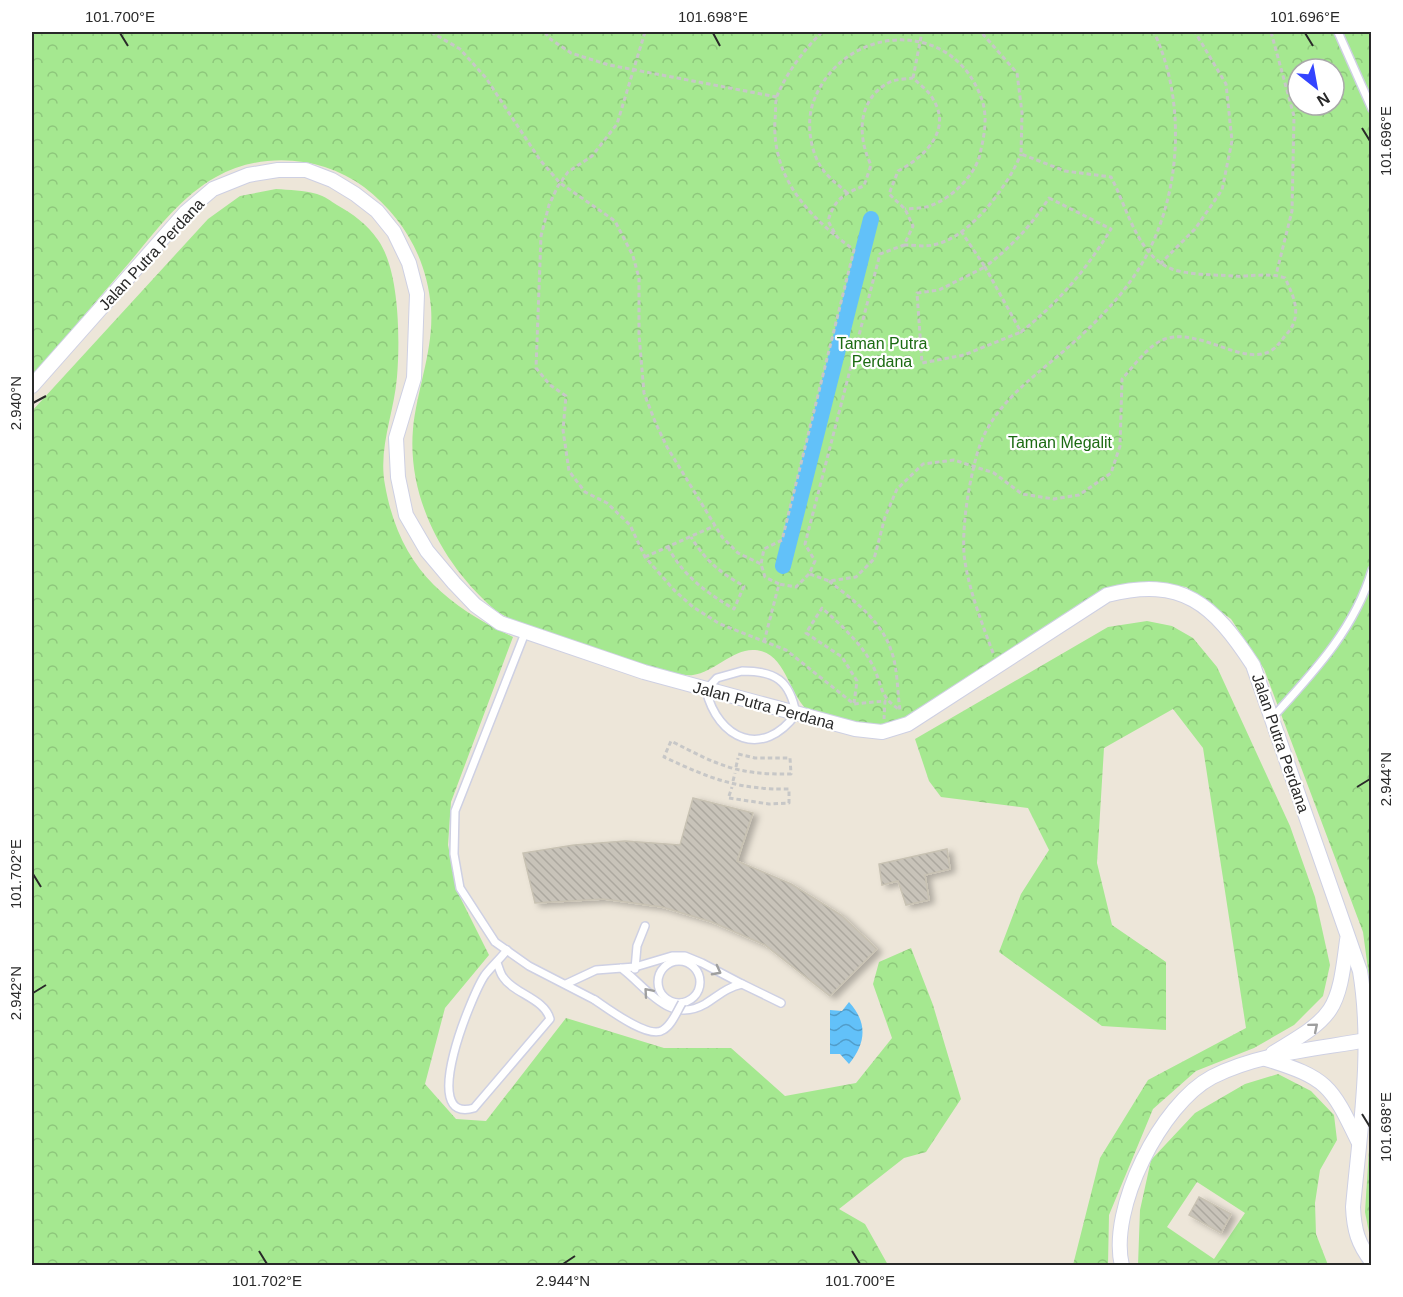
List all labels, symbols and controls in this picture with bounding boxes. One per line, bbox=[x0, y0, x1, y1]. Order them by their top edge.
text: 101.700°E bbox=[85, 8, 155, 25]
text: 101.698°E bbox=[678, 8, 748, 25]
text: 101.696°E bbox=[1270, 8, 1340, 25]
north arrow bbox=[1286, 57, 1346, 117]
text: N bbox=[1314, 89, 1333, 110]
text: 101.696°E bbox=[1377, 106, 1394, 176]
street label: Jalan Putra Perdana bbox=[95, 195, 207, 313]
park label: Taman Putra Perdana bbox=[837, 335, 927, 370]
text: 2.940°N bbox=[7, 376, 24, 430]
park label: Taman Megalit bbox=[1008, 434, 1113, 451]
street label: Jalan Putra Perdana bbox=[1249, 671, 1312, 815]
street label: Jalan Putra Perdana bbox=[691, 678, 837, 733]
text: 2.944°N bbox=[1377, 752, 1394, 806]
text: 101.702°E bbox=[7, 839, 24, 909]
one-way arrow bbox=[710, 964, 721, 975]
text: 2.942°N bbox=[7, 966, 24, 1020]
one-way arrow bbox=[644, 989, 655, 999]
one-way arrow bbox=[1307, 1023, 1318, 1034]
text: 101.698°E bbox=[1377, 1092, 1394, 1162]
text: 101.702°E bbox=[232, 1272, 302, 1289]
text: 2.944°N bbox=[536, 1272, 590, 1289]
text: 101.700°E bbox=[825, 1272, 895, 1289]

